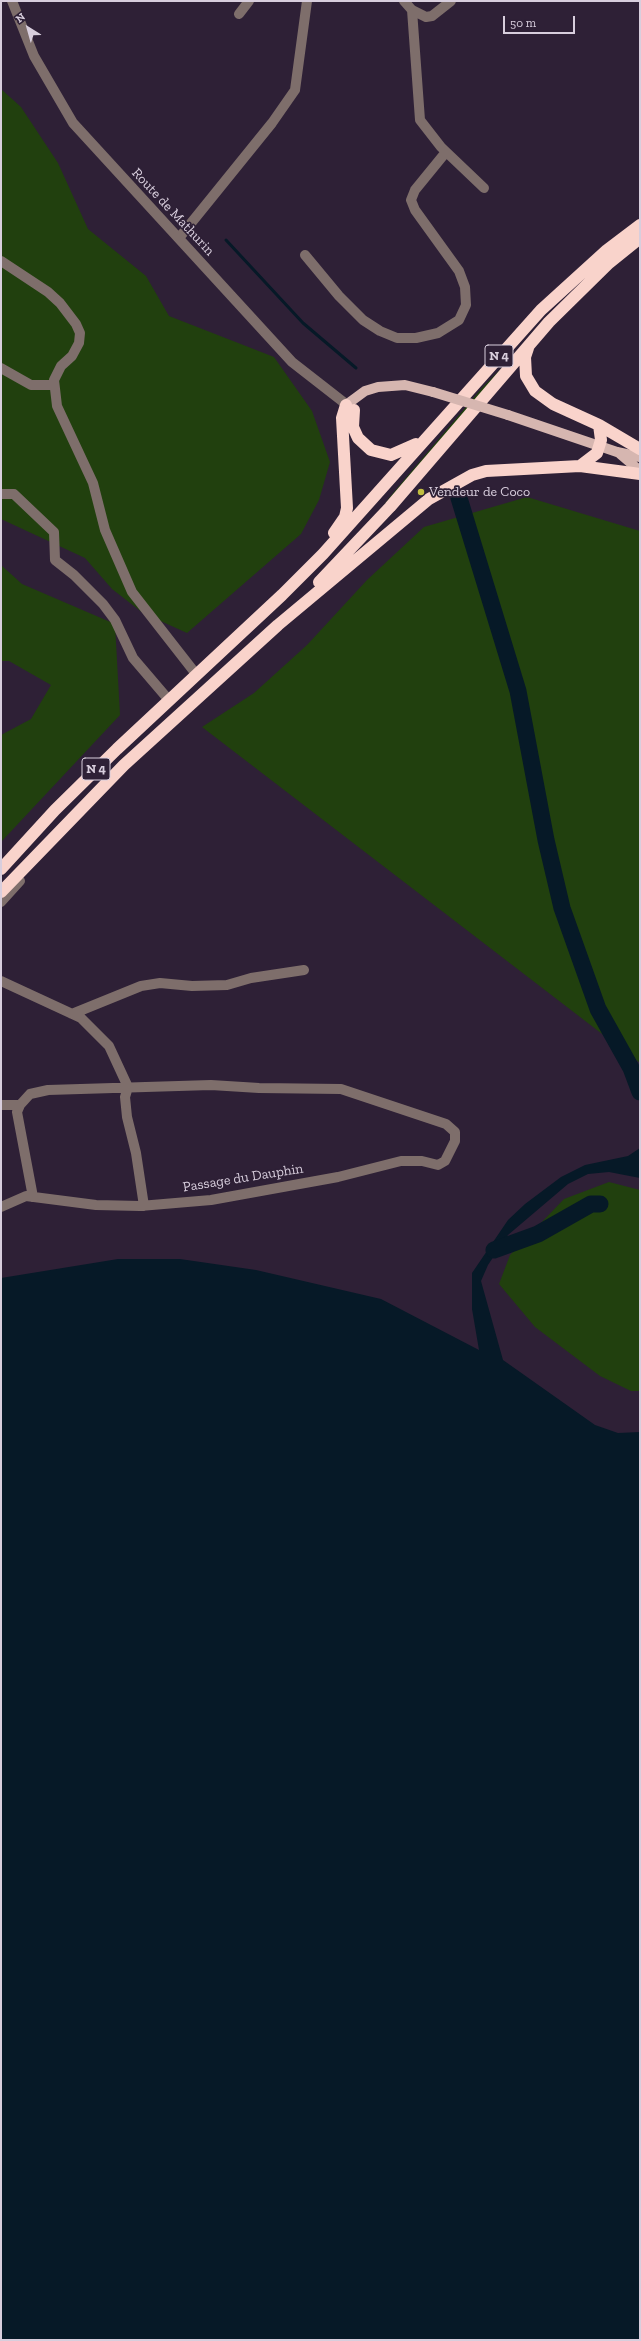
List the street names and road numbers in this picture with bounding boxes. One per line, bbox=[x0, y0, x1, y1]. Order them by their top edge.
street label: Route de Mathurin bbox=[128, 165, 218, 259]
road number: N 4 bbox=[485, 345, 513, 367]
road number: N 4 bbox=[82, 758, 110, 780]
street label: Passage du Dauphin bbox=[182, 1160, 304, 1196]

